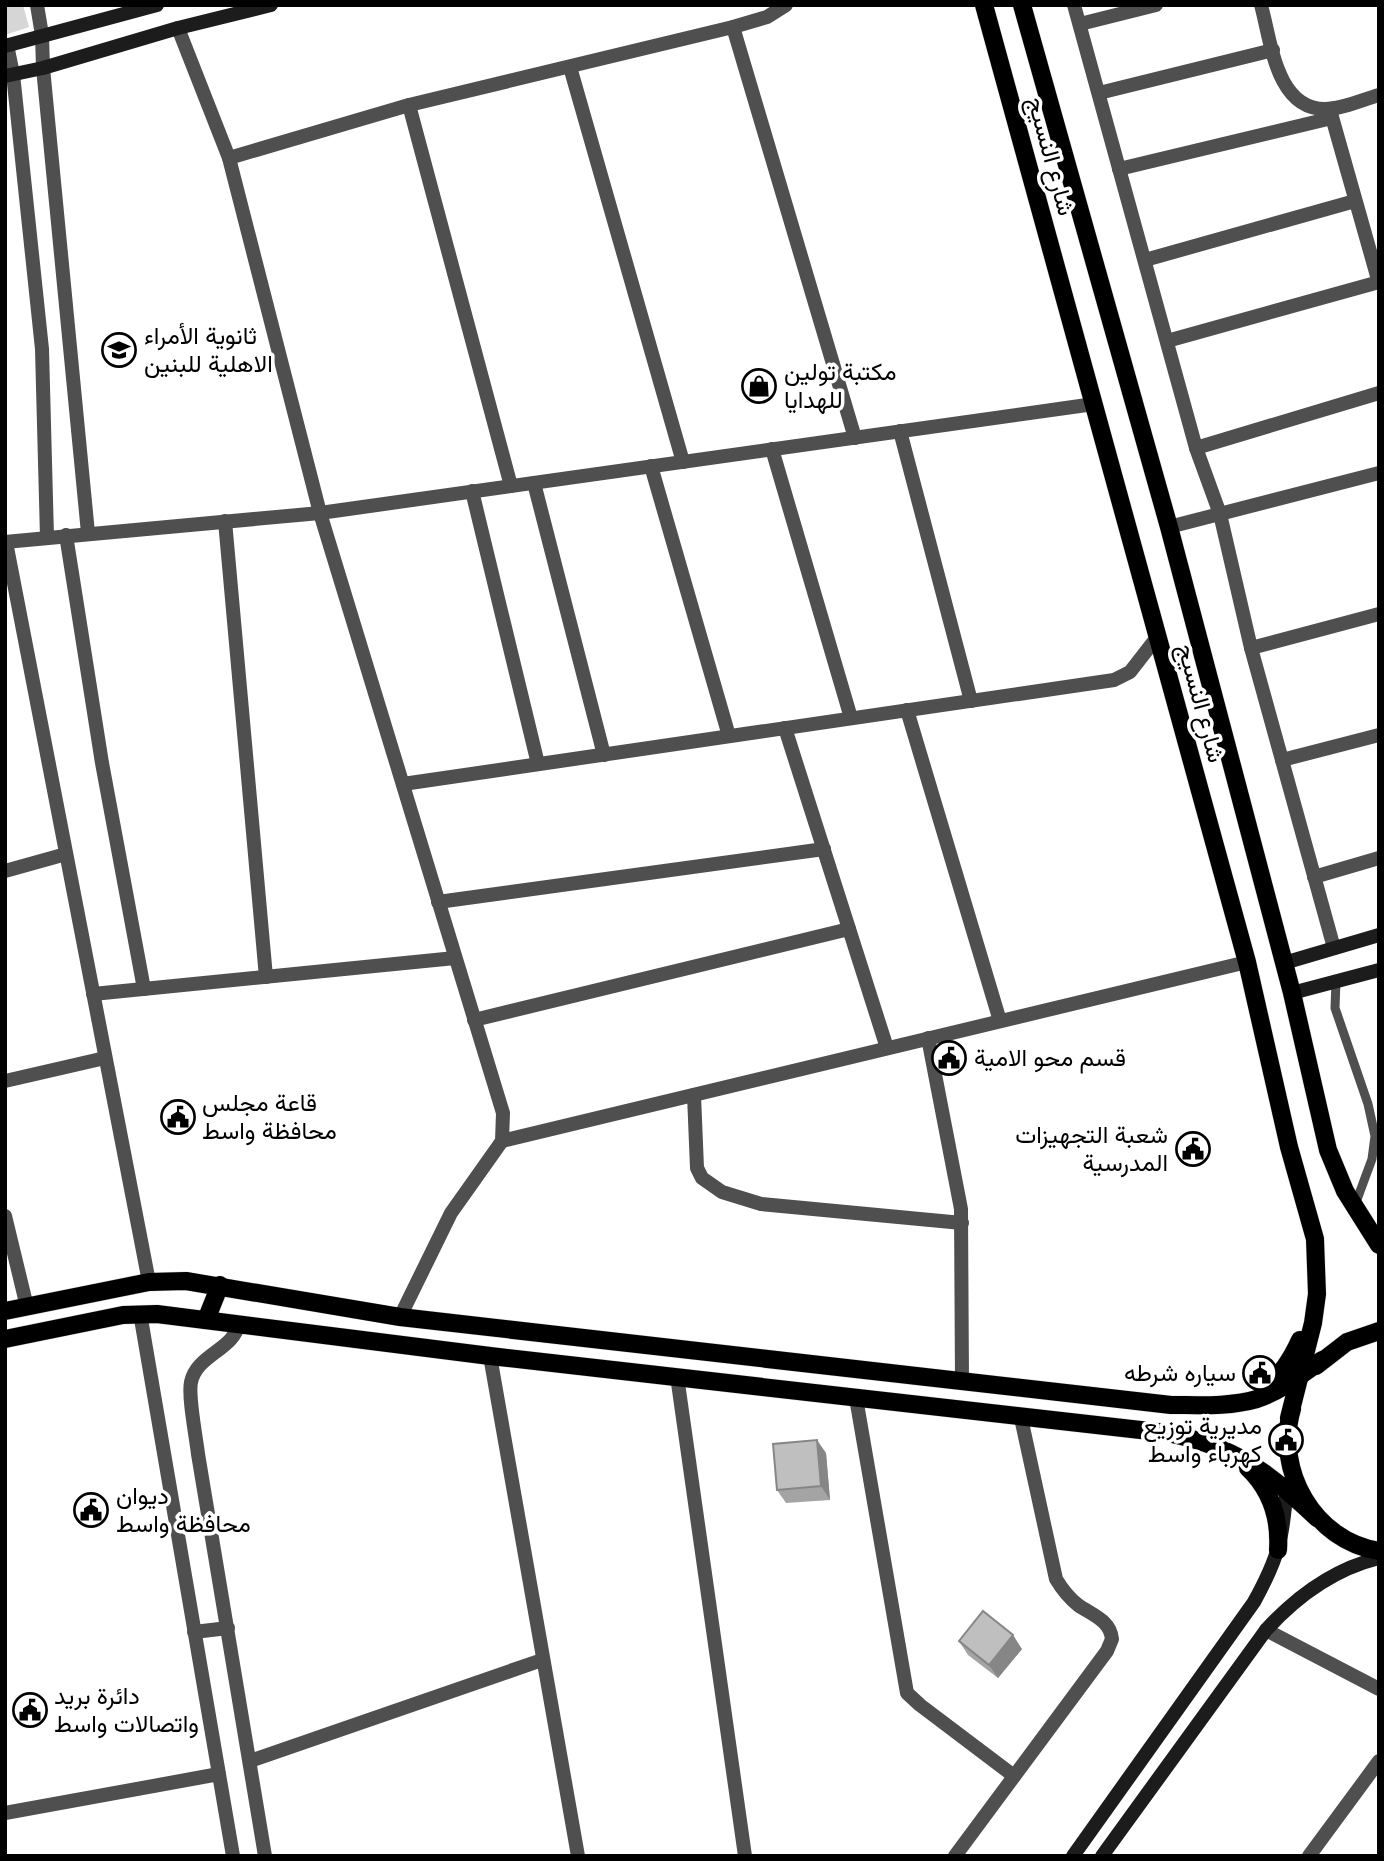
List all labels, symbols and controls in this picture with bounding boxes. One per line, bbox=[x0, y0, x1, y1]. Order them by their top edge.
street label: شارع النسيج bbox=[1019, 93, 1081, 219]
place label: ثانوية الأمراء الاهلية للبنين bbox=[144, 321, 273, 378]
school or university icon: ثانوية الأمراء الاهلية للبنين bbox=[100, 331, 138, 369]
place label: مكتبة تولين للهدايا bbox=[784, 357, 897, 415]
shop icon: مكتبة تولين للهدايا bbox=[740, 367, 778, 405]
street label: شارع النسيج bbox=[1169, 640, 1231, 766]
public building icon: قسم محو الامية bbox=[930, 1039, 968, 1077]
place label: قسم محو الامية bbox=[974, 1043, 1126, 1074]
place label: قاعة مجلس محافظة واسط bbox=[202, 1088, 337, 1146]
public building icon: قاعة مجلس محافظة واسط bbox=[159, 1098, 197, 1136]
place label: شعبة التجهيزات المدرسية bbox=[1015, 1120, 1168, 1178]
public building icon: شعبة التجهيزات المدرسية bbox=[1174, 1130, 1212, 1168]
public building icon: سياره شرطه bbox=[1241, 1354, 1279, 1392]
place label: سياره شرطه bbox=[1124, 1358, 1236, 1388]
place label: مديرية توزيع كهرباء واسط bbox=[1143, 1411, 1262, 1469]
public building icon: مديرية توزيع كهرباء واسط bbox=[1267, 1421, 1305, 1459]
place label: ديوان محافظة واسط bbox=[116, 1481, 251, 1539]
public building icon: ديوان محافظة واسط bbox=[72, 1491, 110, 1529]
place label: دائرة بريد واتصالات واسط bbox=[54, 1681, 199, 1739]
public building icon: دائرة بريد واتصالات واسط bbox=[11, 1691, 49, 1729]

